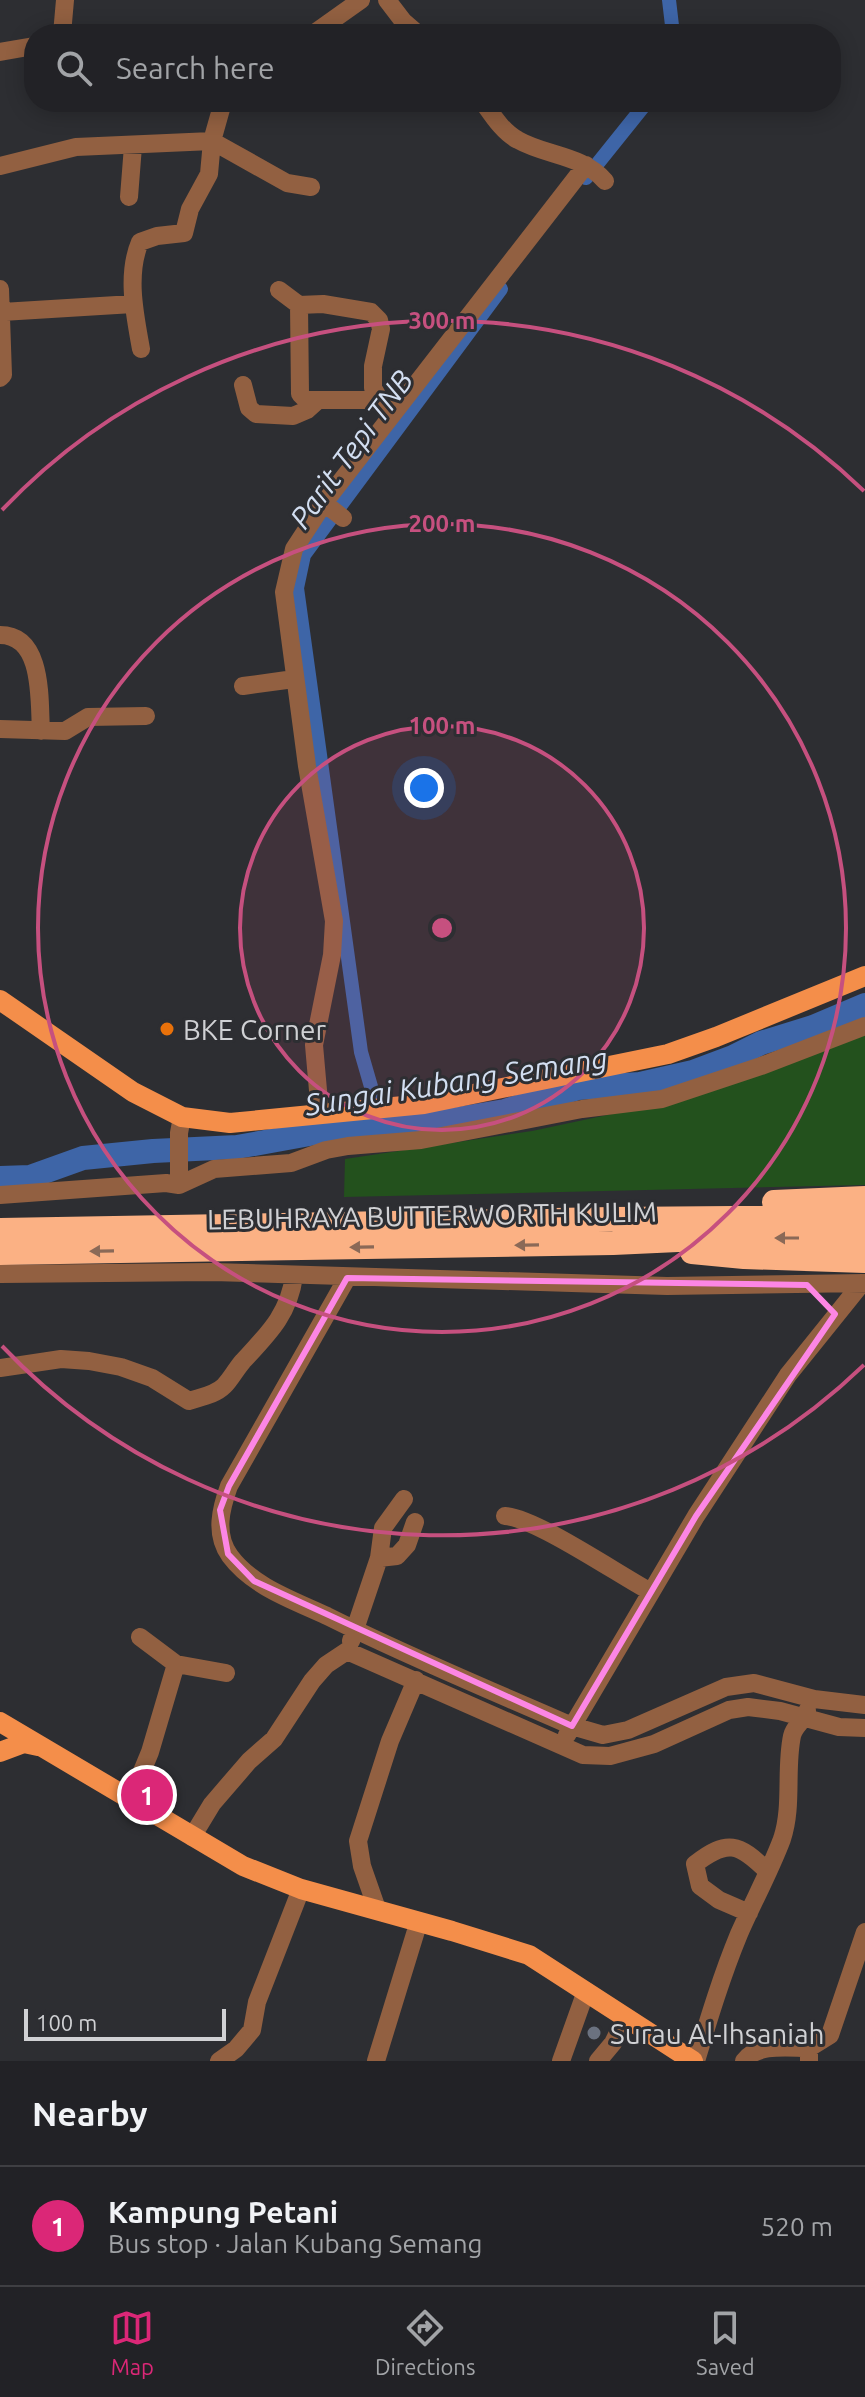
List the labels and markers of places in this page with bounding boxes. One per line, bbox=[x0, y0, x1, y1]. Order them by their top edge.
centre of rings bbox=[428, 914, 456, 942]
place label: BKE Corner bbox=[183, 1014, 327, 1045]
marker: BKE Corner bbox=[158, 1020, 176, 1038]
pin: 1 bbox=[121, 1765, 173, 1825]
place label: Surau Al-Ihsaniah bbox=[610, 2018, 825, 2049]
marker: Surau Al-Ihsaniah bbox=[585, 2024, 603, 2042]

